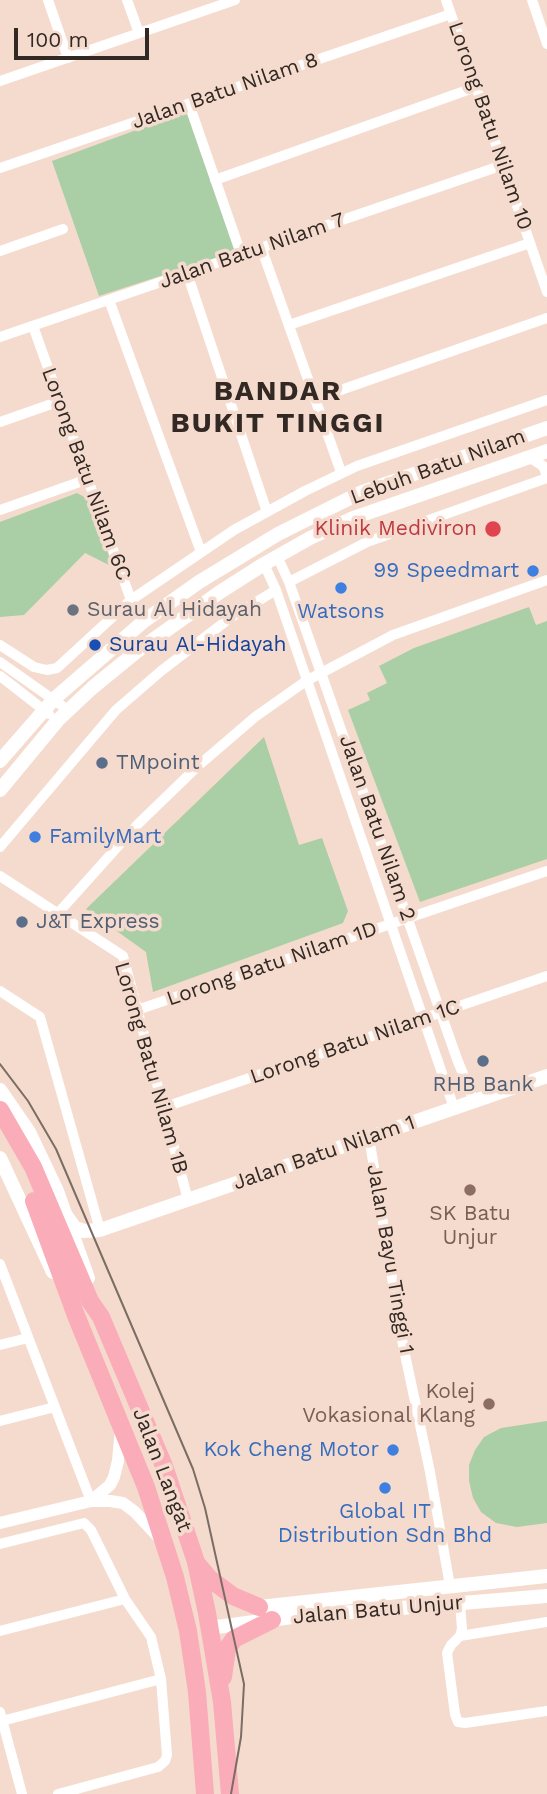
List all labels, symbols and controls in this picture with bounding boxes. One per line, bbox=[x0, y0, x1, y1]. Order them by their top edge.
scale bar bbox=[18, 14, 152, 58]
street label: Lorong Batu Nilam 10 bbox=[442, 18, 538, 234]
text: 100 m bbox=[27, 27, 89, 52]
street label: Jalan Batu Nilam 8 bbox=[129, 47, 321, 135]
street label: Jalan Batu Nilam 7 bbox=[156, 207, 348, 295]
street label: Lorong Batu Nilam 6C bbox=[36, 364, 136, 584]
district label: BANDAR BUKIT TINGGI bbox=[172, 375, 384, 441]
street label: Lebuh Batu Nilam bbox=[347, 424, 529, 510]
place label: Klinik Mediviron bbox=[315, 516, 477, 542]
marker: Klinik Mediviron bbox=[483, 519, 503, 539]
place label: 99 Speedmart bbox=[373, 558, 519, 584]
marker: 99 Speedmart bbox=[525, 563, 541, 579]
marker: Watsons bbox=[333, 580, 349, 596]
place label: Surau Al Hidayah bbox=[87, 597, 262, 623]
place label: Watsons bbox=[297, 599, 385, 625]
marker: Surau Al Hidayah bbox=[65, 602, 81, 618]
place label: Surau Al-Hidayah bbox=[109, 632, 287, 658]
marker: Surau Al-Hidayah bbox=[87, 637, 103, 653]
street label: Jalan Batu Nilam 2 bbox=[333, 732, 421, 924]
place label: TMpoint bbox=[116, 750, 200, 776]
marker: TMpoint bbox=[94, 755, 110, 771]
place label: FamilyMart bbox=[49, 824, 161, 850]
marker: FamilyMart bbox=[27, 829, 43, 845]
place label: J&T Express bbox=[36, 909, 160, 935]
marker: J&T Express bbox=[14, 914, 30, 930]
street label: Lorong Batu Nilam 1D bbox=[163, 916, 381, 1012]
street label: Lorong Batu Nilam 1B bbox=[109, 959, 193, 1177]
street label: Lorong Batu Nilam 1C bbox=[247, 994, 463, 1090]
marker: RHB Bank bbox=[475, 1053, 491, 1069]
place label: RHB Bank bbox=[433, 1072, 533, 1098]
street label: Jalan Batu Nilam 1 bbox=[230, 1110, 418, 1196]
street label: Jalan Bayu Tinggi 1 bbox=[361, 1162, 419, 1356]
marker: SK Batu Unjur bbox=[462, 1182, 478, 1198]
place label: SK Batu Unjur bbox=[429, 1201, 511, 1251]
place label: Kolej Vokasional Klang bbox=[302, 1379, 475, 1429]
marker: Kolej Vokasional Klang bbox=[481, 1396, 497, 1412]
street label: Jalan Langat bbox=[127, 1404, 197, 1536]
place label: Kok Cheng Motor bbox=[203, 1437, 379, 1463]
marker: Kok Cheng Motor bbox=[385, 1442, 401, 1458]
marker: Global IT Distribution Sdn Bhd bbox=[377, 1480, 393, 1496]
place label: Global IT Distribution Sdn Bhd bbox=[278, 1499, 492, 1549]
street label: Jalan Batu Unjur bbox=[292, 1590, 464, 1630]

